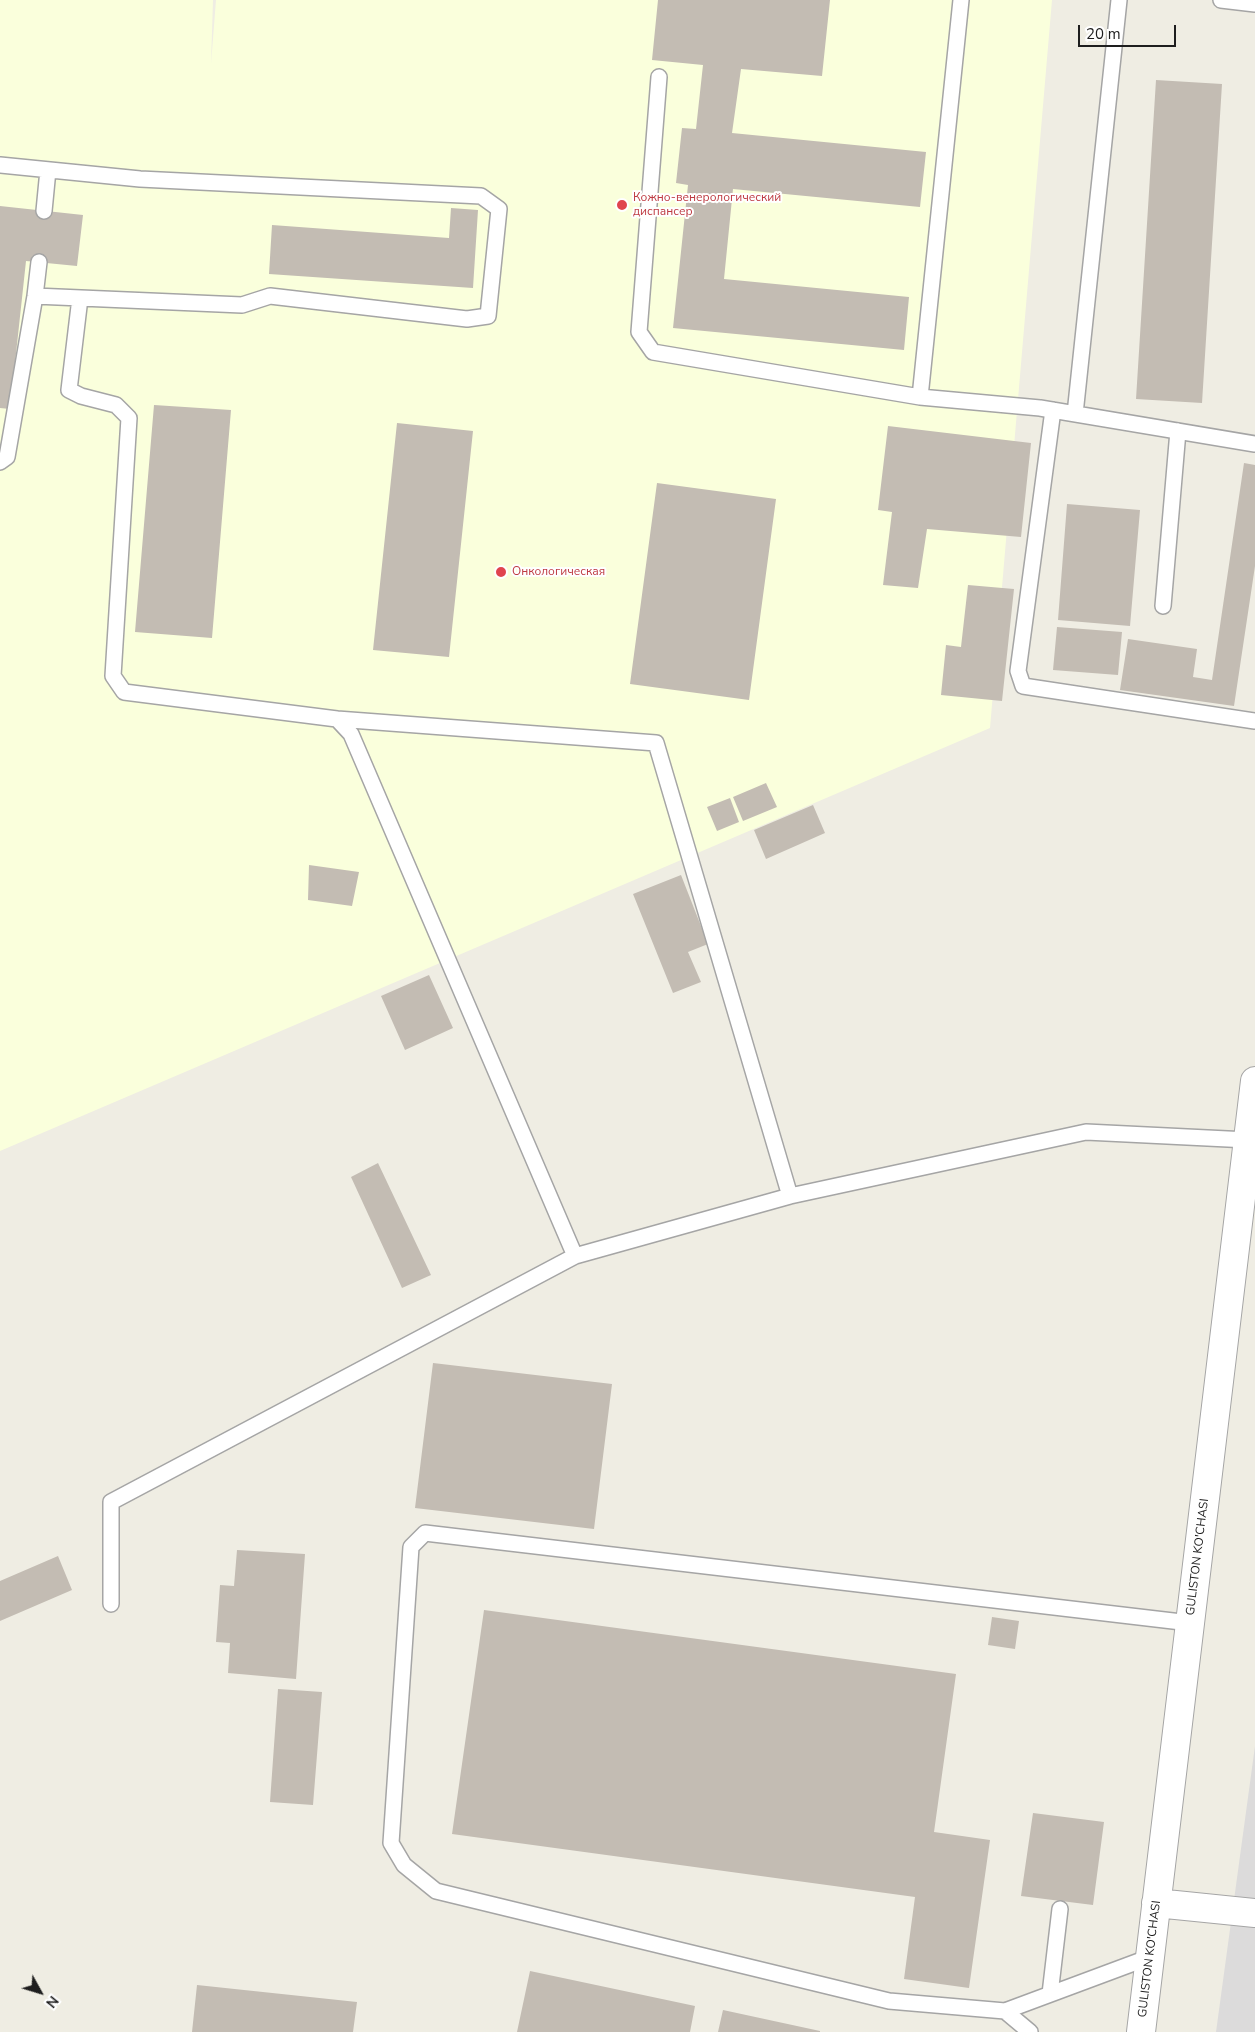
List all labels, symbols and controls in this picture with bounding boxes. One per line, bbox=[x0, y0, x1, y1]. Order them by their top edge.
scale bar bbox=[1080, 15, 1178, 47]
text: 20 m bbox=[1086, 24, 1121, 44]
place label: Кожно-венерологический диспансер bbox=[633, 191, 781, 219]
marker: Кожно-венерологический диспансер bbox=[615, 198, 629, 212]
marker: Онкологическая bbox=[494, 565, 508, 579]
place label: Онкологическая bbox=[512, 565, 605, 579]
street label: GULISTON KO'CHASI bbox=[1184, 1498, 1212, 1616]
street label: GULISTON KO'CHASI bbox=[1136, 1900, 1164, 2018]
north arrow bbox=[15, 1967, 65, 2017]
text: N bbox=[41, 1992, 63, 2012]

